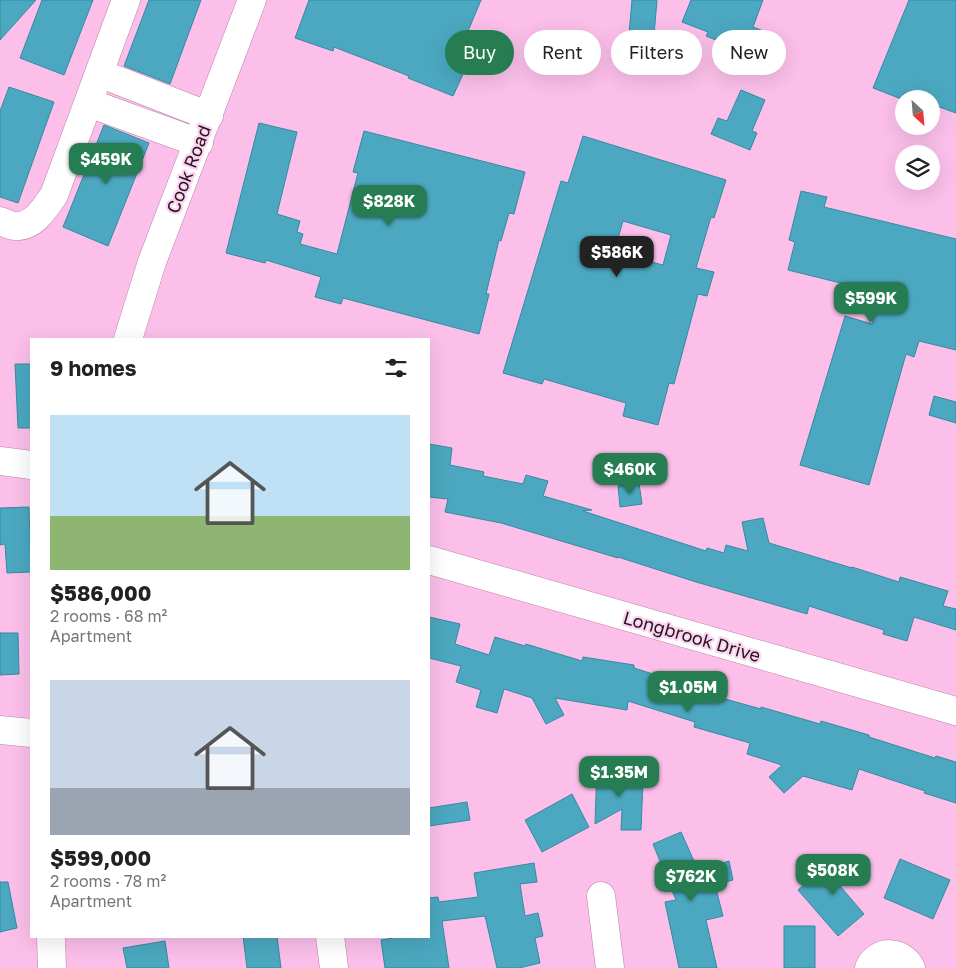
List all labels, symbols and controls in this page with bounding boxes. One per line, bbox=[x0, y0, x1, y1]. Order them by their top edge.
chip: Buy bbox=[445, 30, 514, 75]
chip: Rent bbox=[524, 30, 601, 75]
chip: Filters bbox=[611, 30, 702, 75]
chip: New bbox=[712, 30, 786, 75]
north arrow bbox=[895, 90, 940, 135]
map controls bbox=[895, 90, 940, 190]
street label: Cook Road bbox=[161, 122, 215, 216]
pin: $459K bbox=[71, 142, 141, 185]
button: layers bbox=[895, 145, 940, 190]
text: $459K bbox=[80, 149, 132, 169]
pin: $828K bbox=[354, 184, 424, 227]
text: $828K bbox=[363, 191, 415, 211]
pin: $586K bbox=[582, 236, 652, 278]
text: $586K bbox=[591, 242, 643, 262]
pin: $599K bbox=[836, 282, 906, 324]
text: $599K bbox=[845, 288, 897, 308]
icon: filters bbox=[382, 354, 410, 382]
text: 9 homes bbox=[50, 355, 136, 381]
icon: home bbox=[185, 448, 275, 538]
pin: $460K bbox=[595, 452, 665, 495]
text: $460K bbox=[604, 459, 656, 479]
text: $586,000 bbox=[50, 580, 151, 606]
text: 2 rooms · 68 m² bbox=[50, 606, 167, 626]
street label: Longbrook Drive bbox=[621, 606, 763, 666]
text: Apartment bbox=[50, 626, 132, 646]
pin: $1.05M bbox=[647, 670, 729, 713]
text: $1.05M bbox=[659, 677, 717, 697]
icon: home bbox=[185, 713, 275, 803]
pin: $1.35M bbox=[578, 756, 660, 798]
text: $1.35M bbox=[590, 762, 648, 782]
text: $599,000 bbox=[50, 845, 151, 871]
pin: $508K bbox=[798, 854, 868, 896]
pin: $762K bbox=[656, 860, 726, 902]
text: $508K bbox=[807, 860, 859, 880]
text: $762K bbox=[666, 866, 716, 886]
text: 2 rooms · 78 m² bbox=[50, 871, 166, 891]
text: Apartment bbox=[50, 891, 132, 911]

